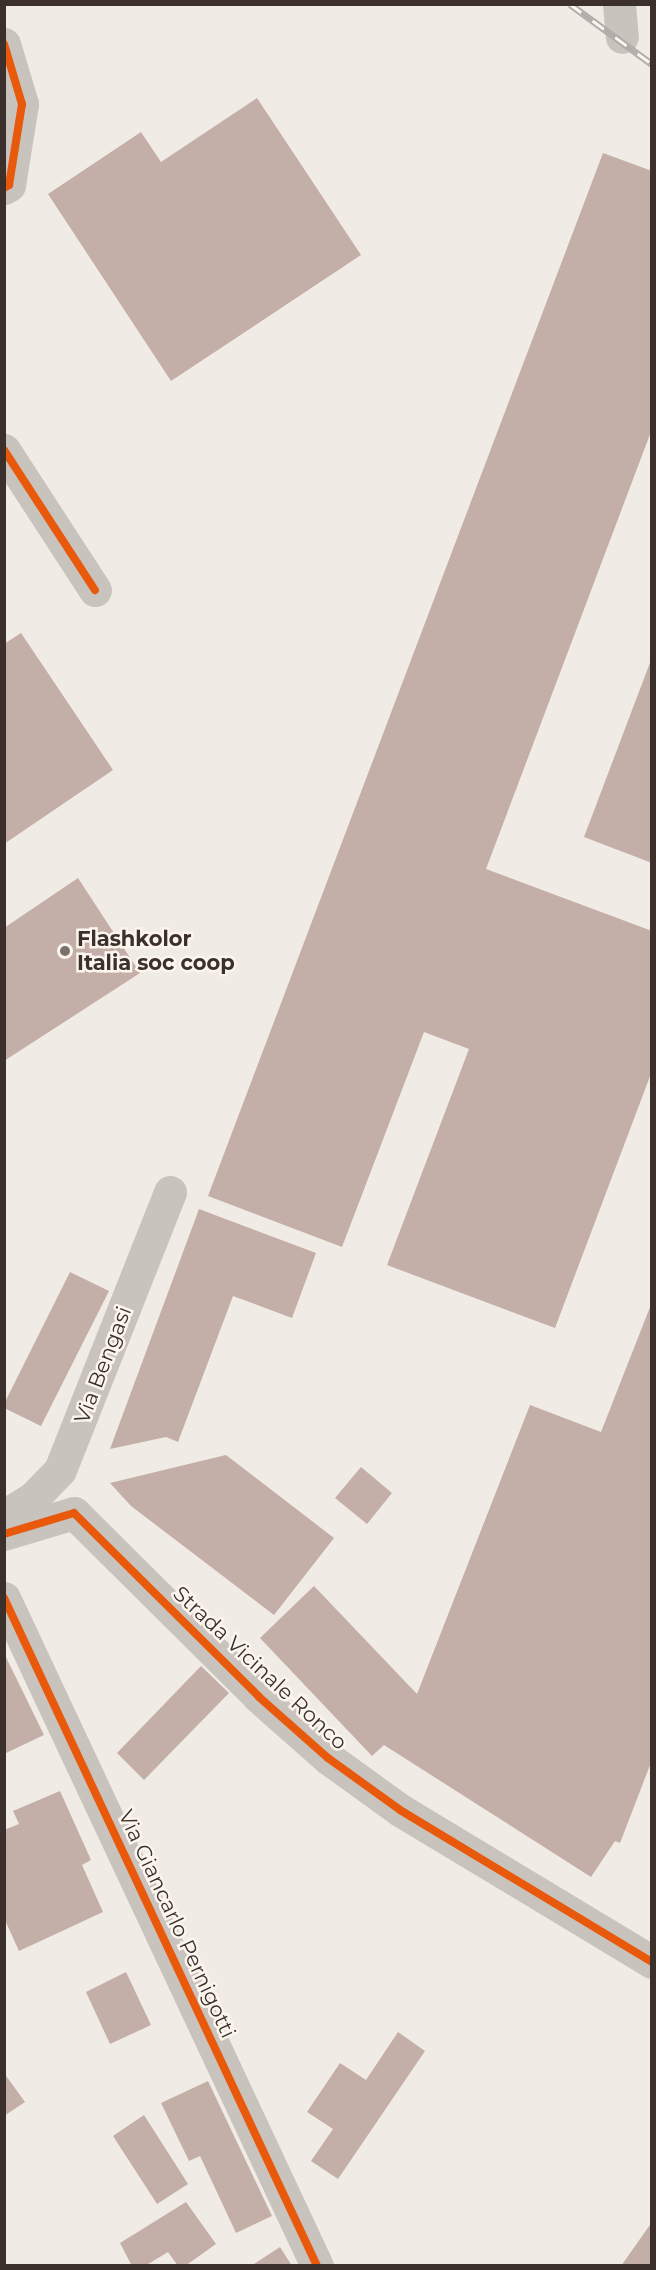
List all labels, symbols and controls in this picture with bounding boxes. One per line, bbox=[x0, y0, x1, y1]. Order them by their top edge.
place label: Flashkolor Italia soc coop bbox=[77, 926, 235, 976]
marker: Flashkolor Italia soc coop bbox=[58, 944, 72, 958]
street label: Via Bengasi bbox=[69, 1303, 137, 1427]
street label: Strada Vicinale Ronco bbox=[168, 1581, 352, 1755]
street label: Via Giancarlo Pernigotti bbox=[113, 1806, 241, 2042]

